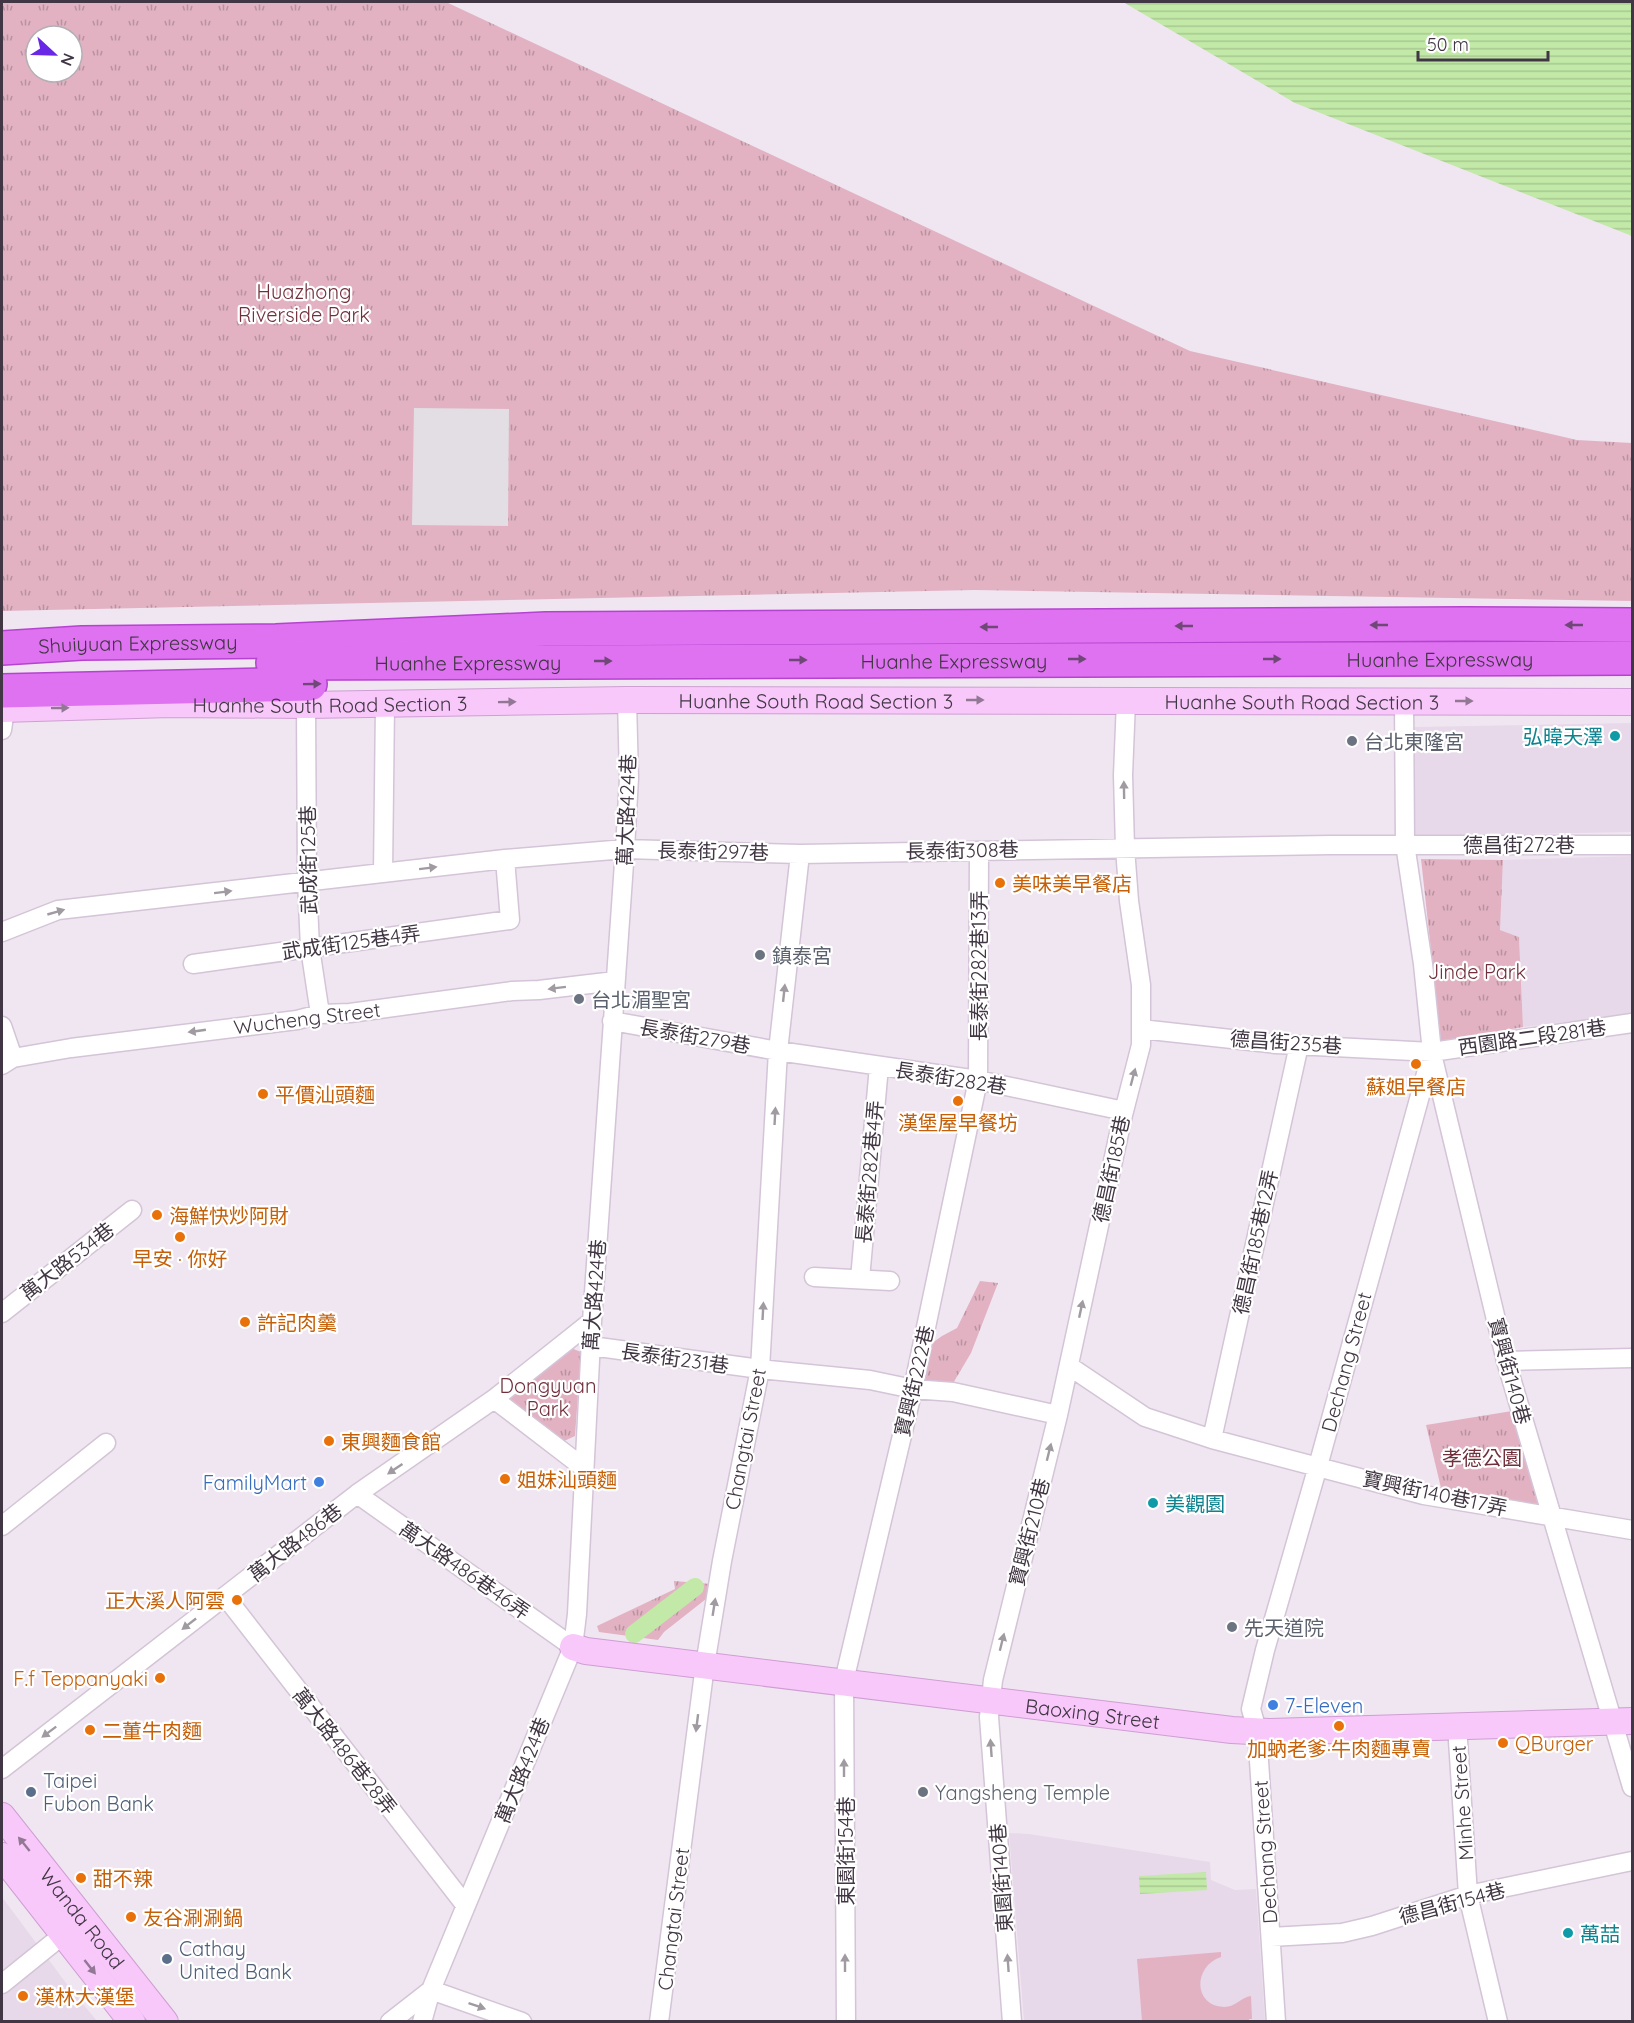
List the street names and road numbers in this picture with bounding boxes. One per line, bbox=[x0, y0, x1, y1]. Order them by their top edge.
street label: Shuiyuan Expressway bbox=[37, 629, 238, 658]
street label: Huanhe Expressway bbox=[1347, 646, 1533, 672]
street label: Huanhe Expressway bbox=[861, 648, 1047, 673]
street label: Huanhe Expressway bbox=[375, 649, 561, 675]
street label: Huanhe South Road Section 3 bbox=[678, 688, 953, 713]
street label: Huanhe South Road Section 3 bbox=[1164, 689, 1439, 714]
street label: Huanhe South Road Section 3 bbox=[192, 690, 467, 718]
street label: 萬大路424巷 bbox=[612, 754, 640, 866]
street label: 武成街125巷 bbox=[295, 805, 321, 915]
street label: 德昌街272巷 bbox=[1463, 832, 1575, 857]
street label: 長泰街308巷 bbox=[905, 837, 1019, 863]
street label: 長泰街297巷 bbox=[657, 838, 769, 864]
street label: 長泰街282巷13弄 bbox=[966, 891, 991, 1041]
street label: 武成街125巷4弄 bbox=[280, 920, 422, 964]
street label: Wucheng Street bbox=[232, 997, 382, 1039]
street label: 長泰街279巷 bbox=[638, 1014, 752, 1058]
street label: 西園路二段281巷 bbox=[1456, 1014, 1608, 1060]
street label: 德昌街235巷 bbox=[1229, 1026, 1343, 1058]
street label: 長泰街282巷 bbox=[893, 1057, 1009, 1099]
street label: 長泰街282巷4弄 bbox=[850, 1099, 888, 1245]
street label: 德昌街185巷 bbox=[1087, 1113, 1135, 1225]
street label: 德昌街185巷12弄 bbox=[1227, 1167, 1283, 1317]
street label: 萬大路534巷 bbox=[15, 1217, 119, 1305]
street label: 萬大路424巷 bbox=[578, 1238, 610, 1352]
street label: Dechang Street bbox=[1315, 1289, 1377, 1435]
street label: 寶興街140巷 bbox=[1484, 1315, 1536, 1427]
street label: 寶興街222巷 bbox=[889, 1323, 939, 1439]
street label: 長泰街231巷 bbox=[619, 1338, 731, 1378]
street label: Changtai Street bbox=[719, 1366, 771, 1512]
street label: 寶興街140巷17弄 bbox=[1360, 1465, 1510, 1521]
street label: 寶興街210巷 bbox=[1004, 1475, 1054, 1589]
street label: 萬大路486巷 bbox=[243, 1498, 347, 1586]
street label: 萬大路486巷46弄 bbox=[395, 1516, 535, 1624]
street label: 萬大路486巷28弄 bbox=[288, 1683, 402, 1819]
street label: Baoxing Street bbox=[1024, 1692, 1161, 1734]
street label: 萬大路424巷 bbox=[489, 1713, 555, 1827]
street label: Minhe Street bbox=[1445, 1744, 1478, 1861]
street label: Dechang Street bbox=[1247, 1779, 1282, 1925]
street label: 東園街154巷 bbox=[833, 1797, 858, 1905]
street label: 東園街140巷 bbox=[985, 1822, 1017, 1934]
street label: Changtai Street bbox=[652, 1846, 694, 1992]
street label: Wanda Road bbox=[35, 1862, 130, 1974]
street label: 德昌街154巷 bbox=[1396, 1877, 1508, 1929]

